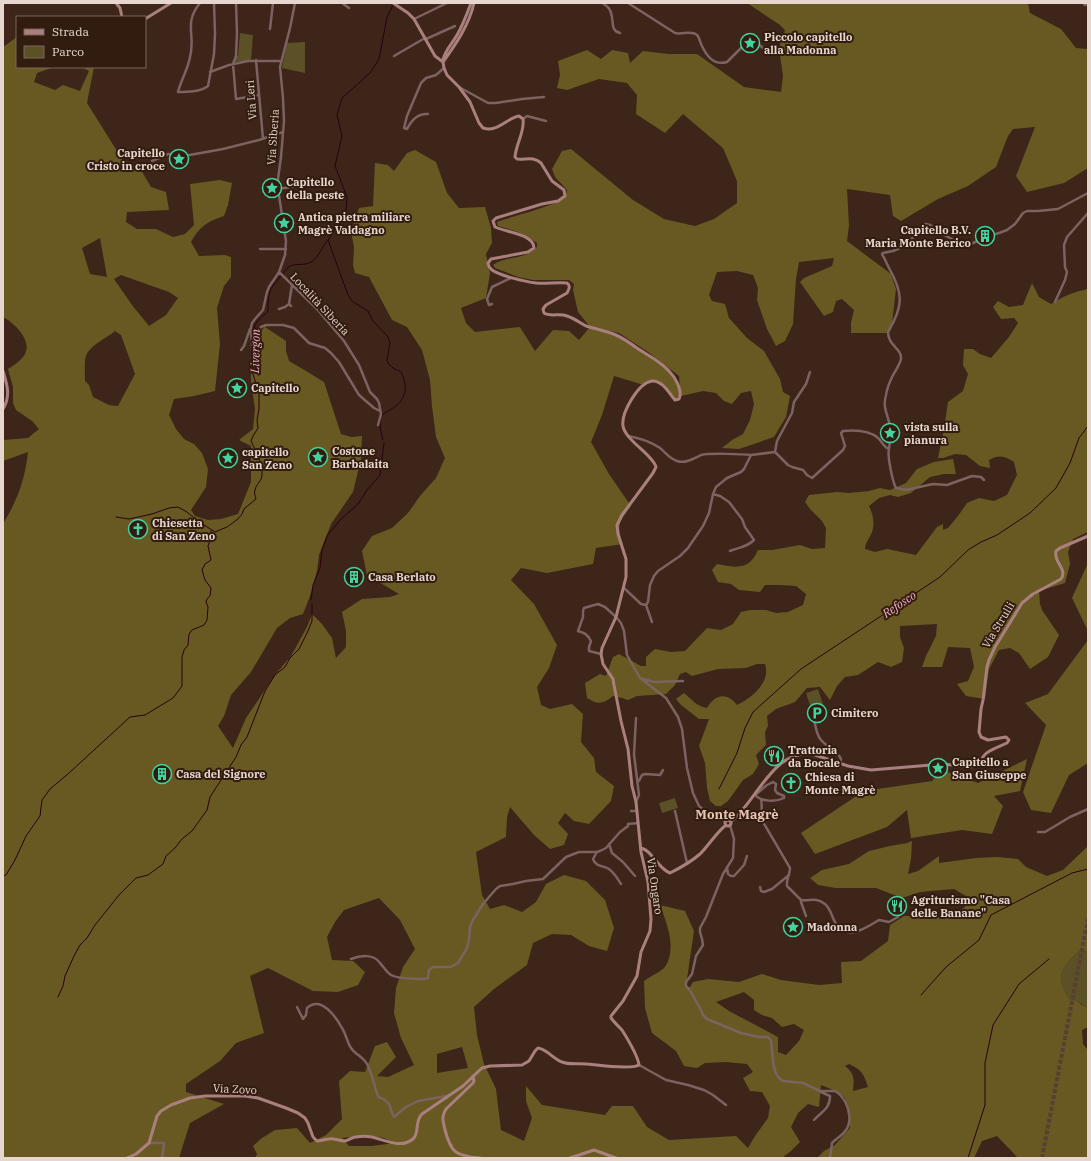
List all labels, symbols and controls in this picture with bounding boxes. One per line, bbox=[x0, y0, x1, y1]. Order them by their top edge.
legend bbox=[16, 16, 146, 68]
text: Strada bbox=[52, 24, 89, 39]
place label: Piccolo capitello alla Madonna bbox=[764, 30, 852, 57]
place icon: Piccolo capitello alla Madonna bbox=[739, 32, 761, 54]
text: Parco bbox=[52, 44, 84, 59]
street label: Via Leri bbox=[243, 79, 259, 120]
street label: Via Siberia bbox=[264, 109, 282, 165]
place label: Capitello Cristo in croce bbox=[87, 146, 165, 173]
place icon: Capitello Cristo in croce bbox=[168, 148, 190, 170]
place label: Capitello della peste bbox=[286, 175, 344, 202]
place icon: Capitello della peste bbox=[261, 177, 283, 199]
place label: Antica pietra miliare Magrè Valdagno bbox=[298, 210, 410, 237]
place icon: Antica pietra miliare Magrè Valdagno bbox=[273, 212, 295, 234]
place label: Capitello B.V. Maria Monte Berico bbox=[865, 223, 971, 250]
building icon: Capitello B.V. Maria Monte Berico bbox=[974, 225, 996, 247]
street label: Località Siberia bbox=[287, 270, 353, 338]
water label: Livergon bbox=[247, 329, 263, 374]
place icon: Capitello bbox=[226, 377, 248, 399]
place label: Capitello bbox=[251, 381, 299, 395]
place label: vista sulla pianura bbox=[904, 420, 959, 447]
place icon: vista sulla pianura bbox=[879, 422, 901, 444]
place label: Costone Barbalaita bbox=[332, 444, 389, 471]
place label: capitello San Zeno bbox=[242, 445, 292, 472]
place icon: Costone Barbalaita bbox=[307, 446, 329, 468]
place icon: capitello San Zeno bbox=[217, 447, 239, 469]
place label: Chiesetta di San Zeno bbox=[152, 516, 215, 543]
church icon: Chiesetta di San Zeno bbox=[127, 518, 149, 540]
building icon: Casa Berlato bbox=[343, 566, 365, 588]
place label: Casa Berlato bbox=[368, 570, 436, 584]
water label: Refosco bbox=[878, 587, 919, 621]
street label: Via Strulli bbox=[979, 599, 1018, 651]
parking icon: Cimitero bbox=[806, 702, 828, 724]
place label: Cimitero bbox=[831, 706, 879, 720]
place label: Trattoria da Bocale bbox=[788, 743, 840, 770]
restaurant icon: Trattoria da Bocale bbox=[763, 745, 785, 767]
place label: Capitello a San Giuseppe bbox=[952, 755, 1026, 782]
place icon: Capitello a San Giuseppe bbox=[927, 757, 949, 779]
building icon: Casa del Signore bbox=[151, 763, 173, 785]
place label: Casa del Signore bbox=[176, 767, 266, 781]
place label: Chiesa di Monte Magrè bbox=[805, 770, 876, 797]
church icon: Chiesa di Monte Magrè bbox=[780, 772, 802, 794]
district label: Monte Magrè bbox=[695, 806, 779, 823]
street label: Via Ongaro bbox=[644, 857, 666, 915]
place label: Agriturismo "Casa delle Banane" bbox=[911, 893, 1010, 920]
restaurant icon: Agriturismo "Casa delle Banane" bbox=[886, 895, 908, 917]
place icon: Madonna bbox=[782, 916, 804, 938]
place label: Madonna bbox=[807, 920, 857, 934]
street label: Via Zovo bbox=[213, 1081, 257, 1097]

